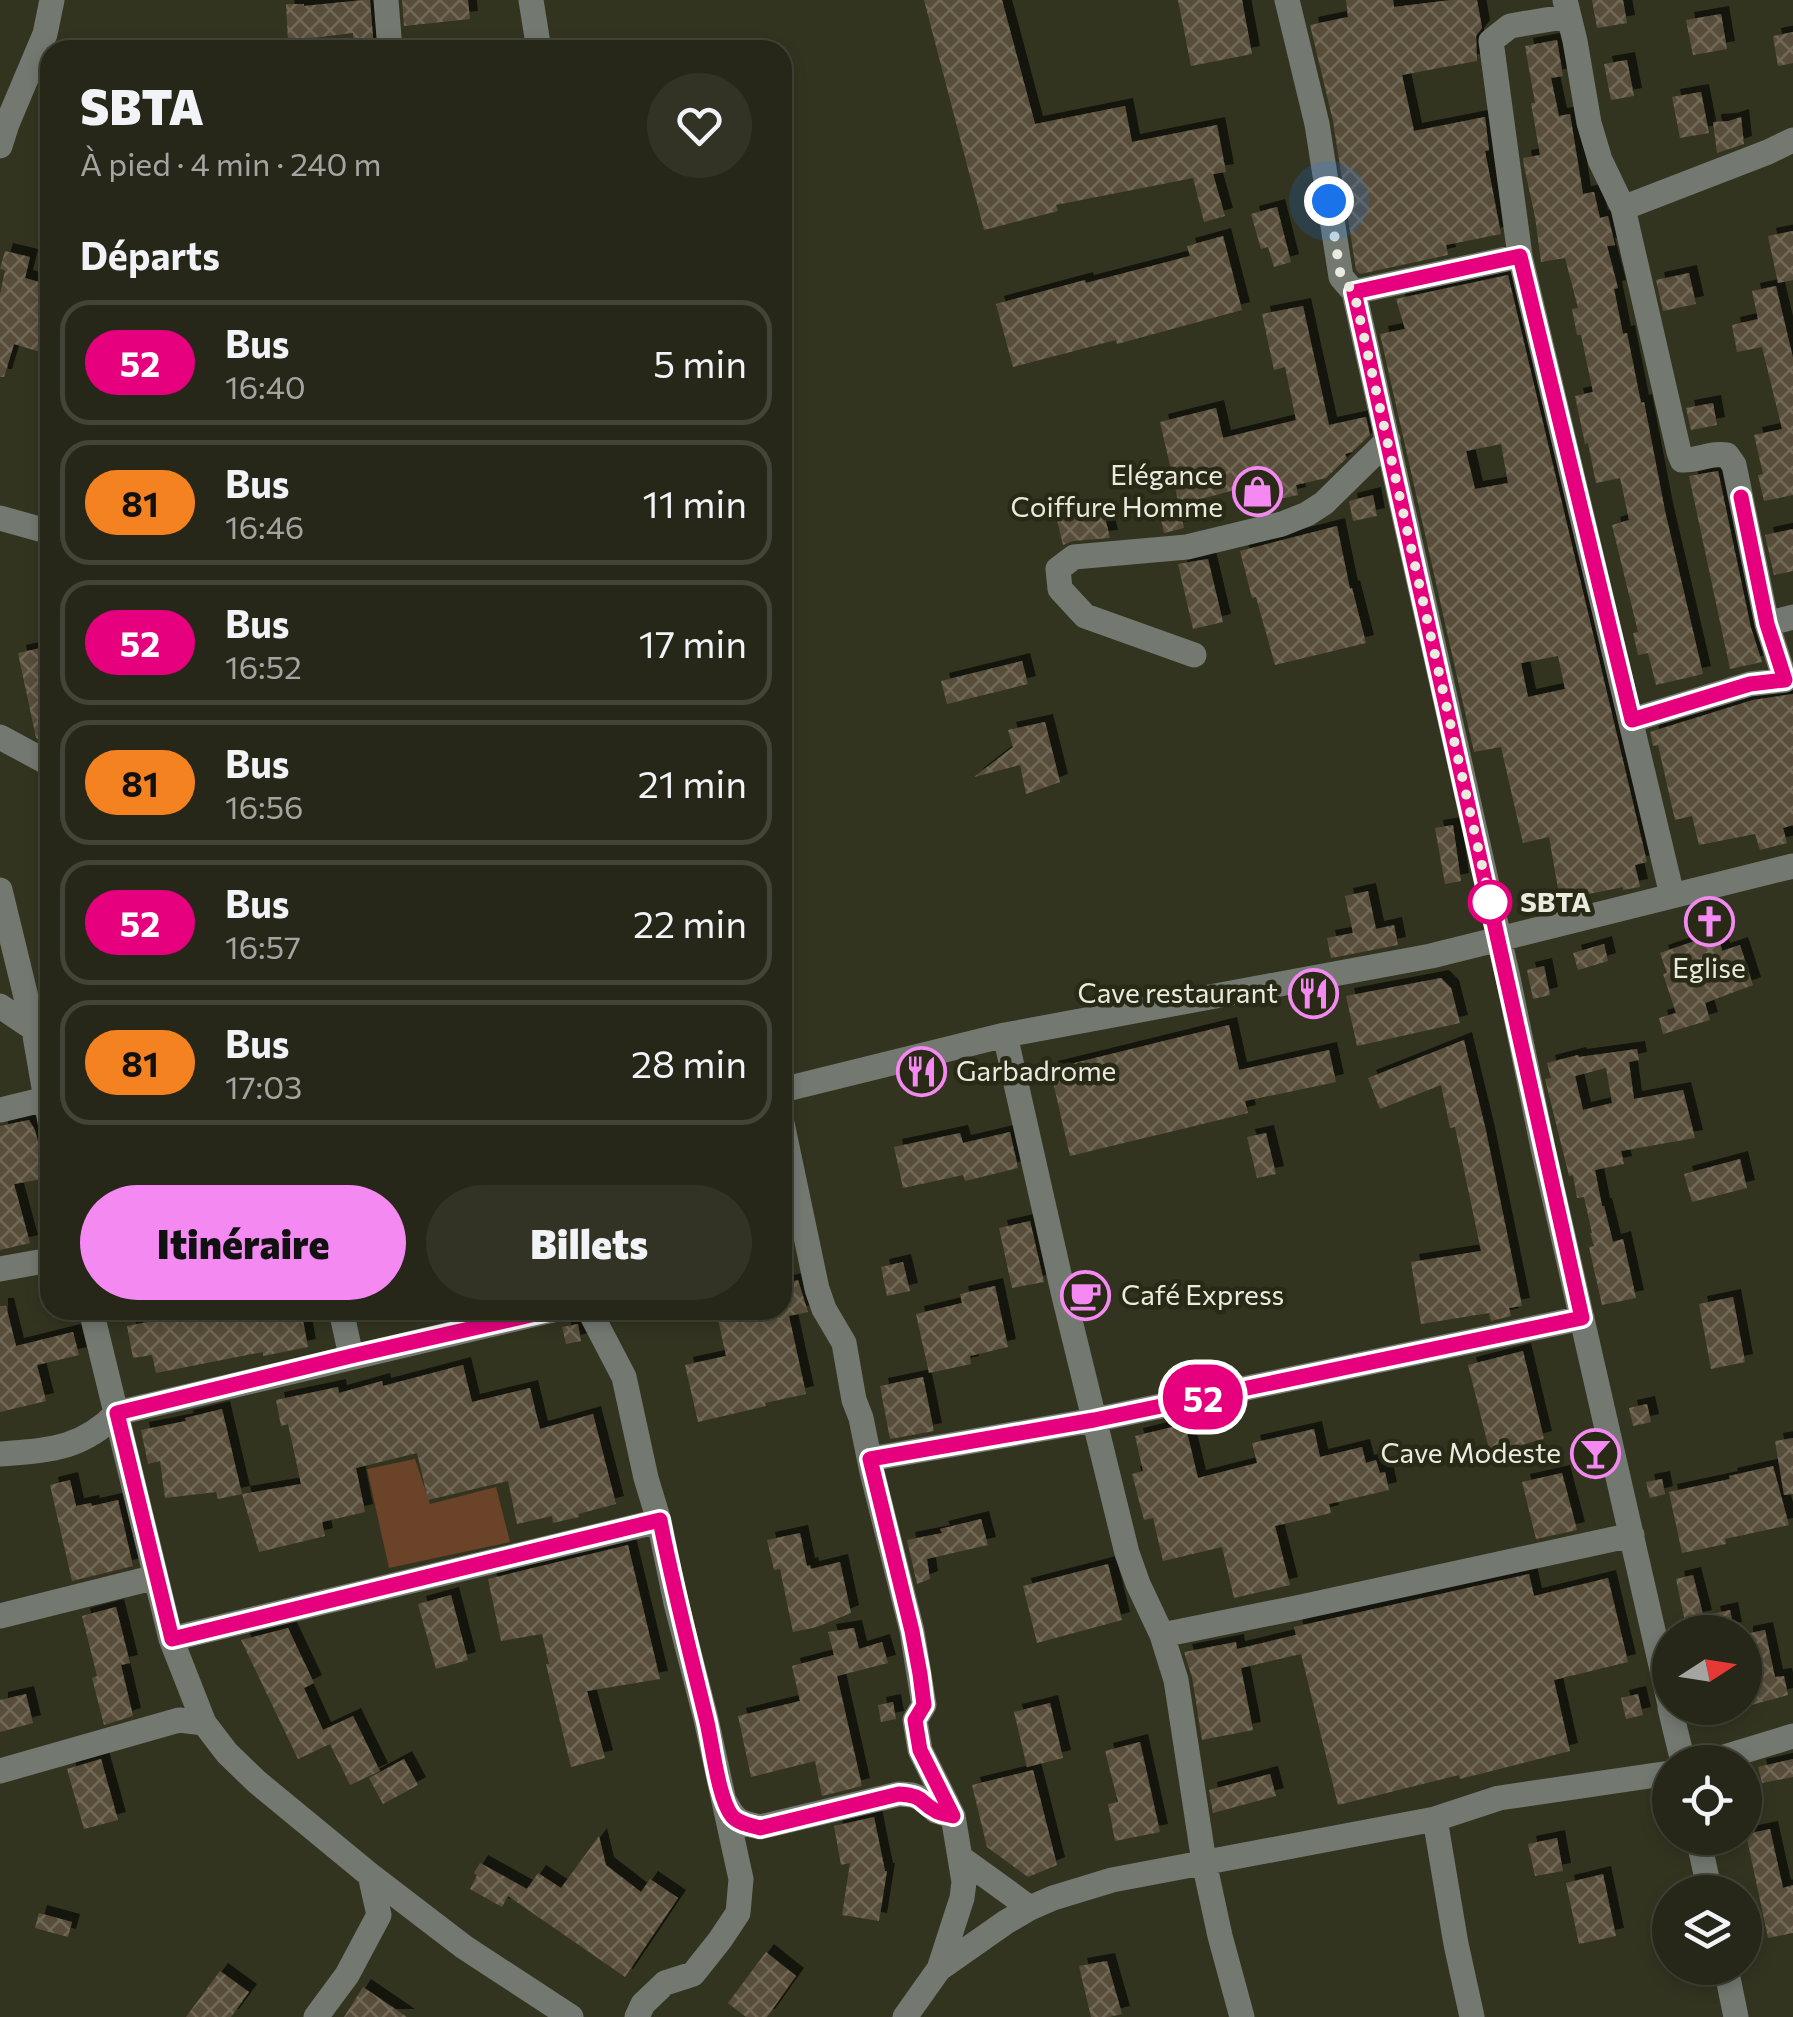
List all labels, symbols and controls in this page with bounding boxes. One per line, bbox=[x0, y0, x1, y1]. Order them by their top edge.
button: heart bbox=[647, 73, 752, 178]
text: SBTA bbox=[80, 76, 204, 135]
text: À pied · 4 min · 240 m bbox=[80, 143, 381, 183]
your location bbox=[1304, 176, 1354, 226]
text: Départs bbox=[80, 231, 220, 278]
text: Bus bbox=[225, 319, 290, 366]
text: 5 min bbox=[653, 339, 747, 386]
text: 52 bbox=[120, 341, 160, 384]
text: 16:40 bbox=[225, 366, 306, 406]
place label: Elégance Coiffure Homme bbox=[1011, 457, 1223, 523]
text: Bus bbox=[225, 459, 290, 506]
shop icon: Elégance Coiffure Homme bbox=[1232, 465, 1284, 517]
text: 11 min bbox=[643, 479, 747, 526]
text: 81 bbox=[121, 481, 159, 524]
text: 16:46 bbox=[225, 506, 304, 546]
text: Bus bbox=[225, 599, 290, 646]
text: 17 min bbox=[639, 619, 747, 666]
text: 52 bbox=[120, 621, 160, 664]
text: 16:52 bbox=[225, 646, 302, 686]
text: Bus bbox=[225, 739, 290, 786]
text: 21 min bbox=[638, 759, 747, 806]
text: 81 bbox=[121, 761, 159, 804]
text: 16:56 bbox=[225, 786, 303, 826]
text: Bus bbox=[225, 879, 290, 926]
marker: SBTA bbox=[1469, 881, 1511, 923]
place label: SBTA bbox=[1520, 884, 1591, 918]
church icon: Eglise bbox=[1683, 895, 1735, 947]
text: 22 min bbox=[633, 899, 747, 946]
text: 52 bbox=[120, 901, 160, 944]
text: 16:57 bbox=[225, 926, 301, 966]
place label: Eglise bbox=[1672, 950, 1746, 984]
restaurant icon: Cave restaurant bbox=[1287, 967, 1339, 1019]
place label: Cave restaurant bbox=[1078, 975, 1278, 1009]
text: Bus bbox=[225, 1019, 290, 1066]
text: 28 min bbox=[631, 1039, 747, 1086]
text: 81 bbox=[121, 1041, 159, 1084]
restaurant icon: Garbadrome bbox=[895, 1045, 947, 1097]
place label: Garbadrome bbox=[956, 1053, 1116, 1087]
text: 17:03 bbox=[225, 1066, 302, 1106]
button: Itinéraire bbox=[80, 1185, 406, 1300]
button: Billets bbox=[426, 1185, 752, 1300]
cafe icon: Café Express bbox=[1060, 1269, 1112, 1321]
place label: Café Express bbox=[1121, 1277, 1284, 1311]
line badge: 52 bbox=[1158, 1364, 1248, 1430]
text: 52 bbox=[1183, 1376, 1223, 1419]
bar icon: Cave Modeste bbox=[1570, 1427, 1622, 1479]
place label: Cave Modeste bbox=[1380, 1435, 1561, 1469]
north arrow bbox=[1652, 1615, 1762, 1725]
map controls bbox=[1652, 1615, 1762, 1985]
button: locate bbox=[1652, 1745, 1762, 1855]
button: layers bbox=[1652, 1875, 1762, 1985]

